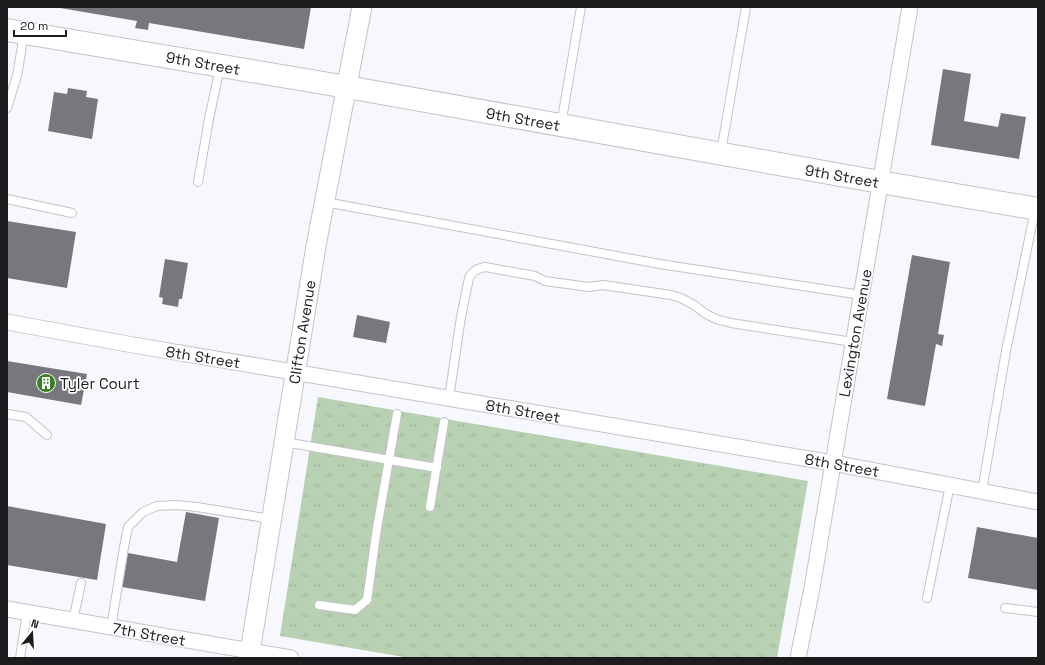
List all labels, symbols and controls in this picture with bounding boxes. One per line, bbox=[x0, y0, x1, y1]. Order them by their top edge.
scale bar bbox=[14, 12, 66, 38]
text: 20 m bbox=[20, 18, 48, 34]
street label: 9th Street bbox=[164, 47, 242, 79]
street label: 9th Street bbox=[484, 103, 562, 135]
street label: 9th Street bbox=[803, 160, 881, 192]
street label: Lexington Avenue bbox=[834, 267, 876, 398]
street label: Clifton Avenue bbox=[284, 279, 320, 385]
street label: 8th Street bbox=[164, 342, 242, 372]
building icon: Tyler Court bbox=[35, 372, 57, 394]
place label: Tyler Court bbox=[60, 374, 140, 393]
street label: 8th Street bbox=[484, 395, 562, 427]
street label: 8th Street bbox=[803, 449, 881, 481]
north arrow bbox=[12, 613, 52, 653]
text: N bbox=[29, 616, 41, 631]
street label: 7th Street bbox=[111, 618, 187, 650]

